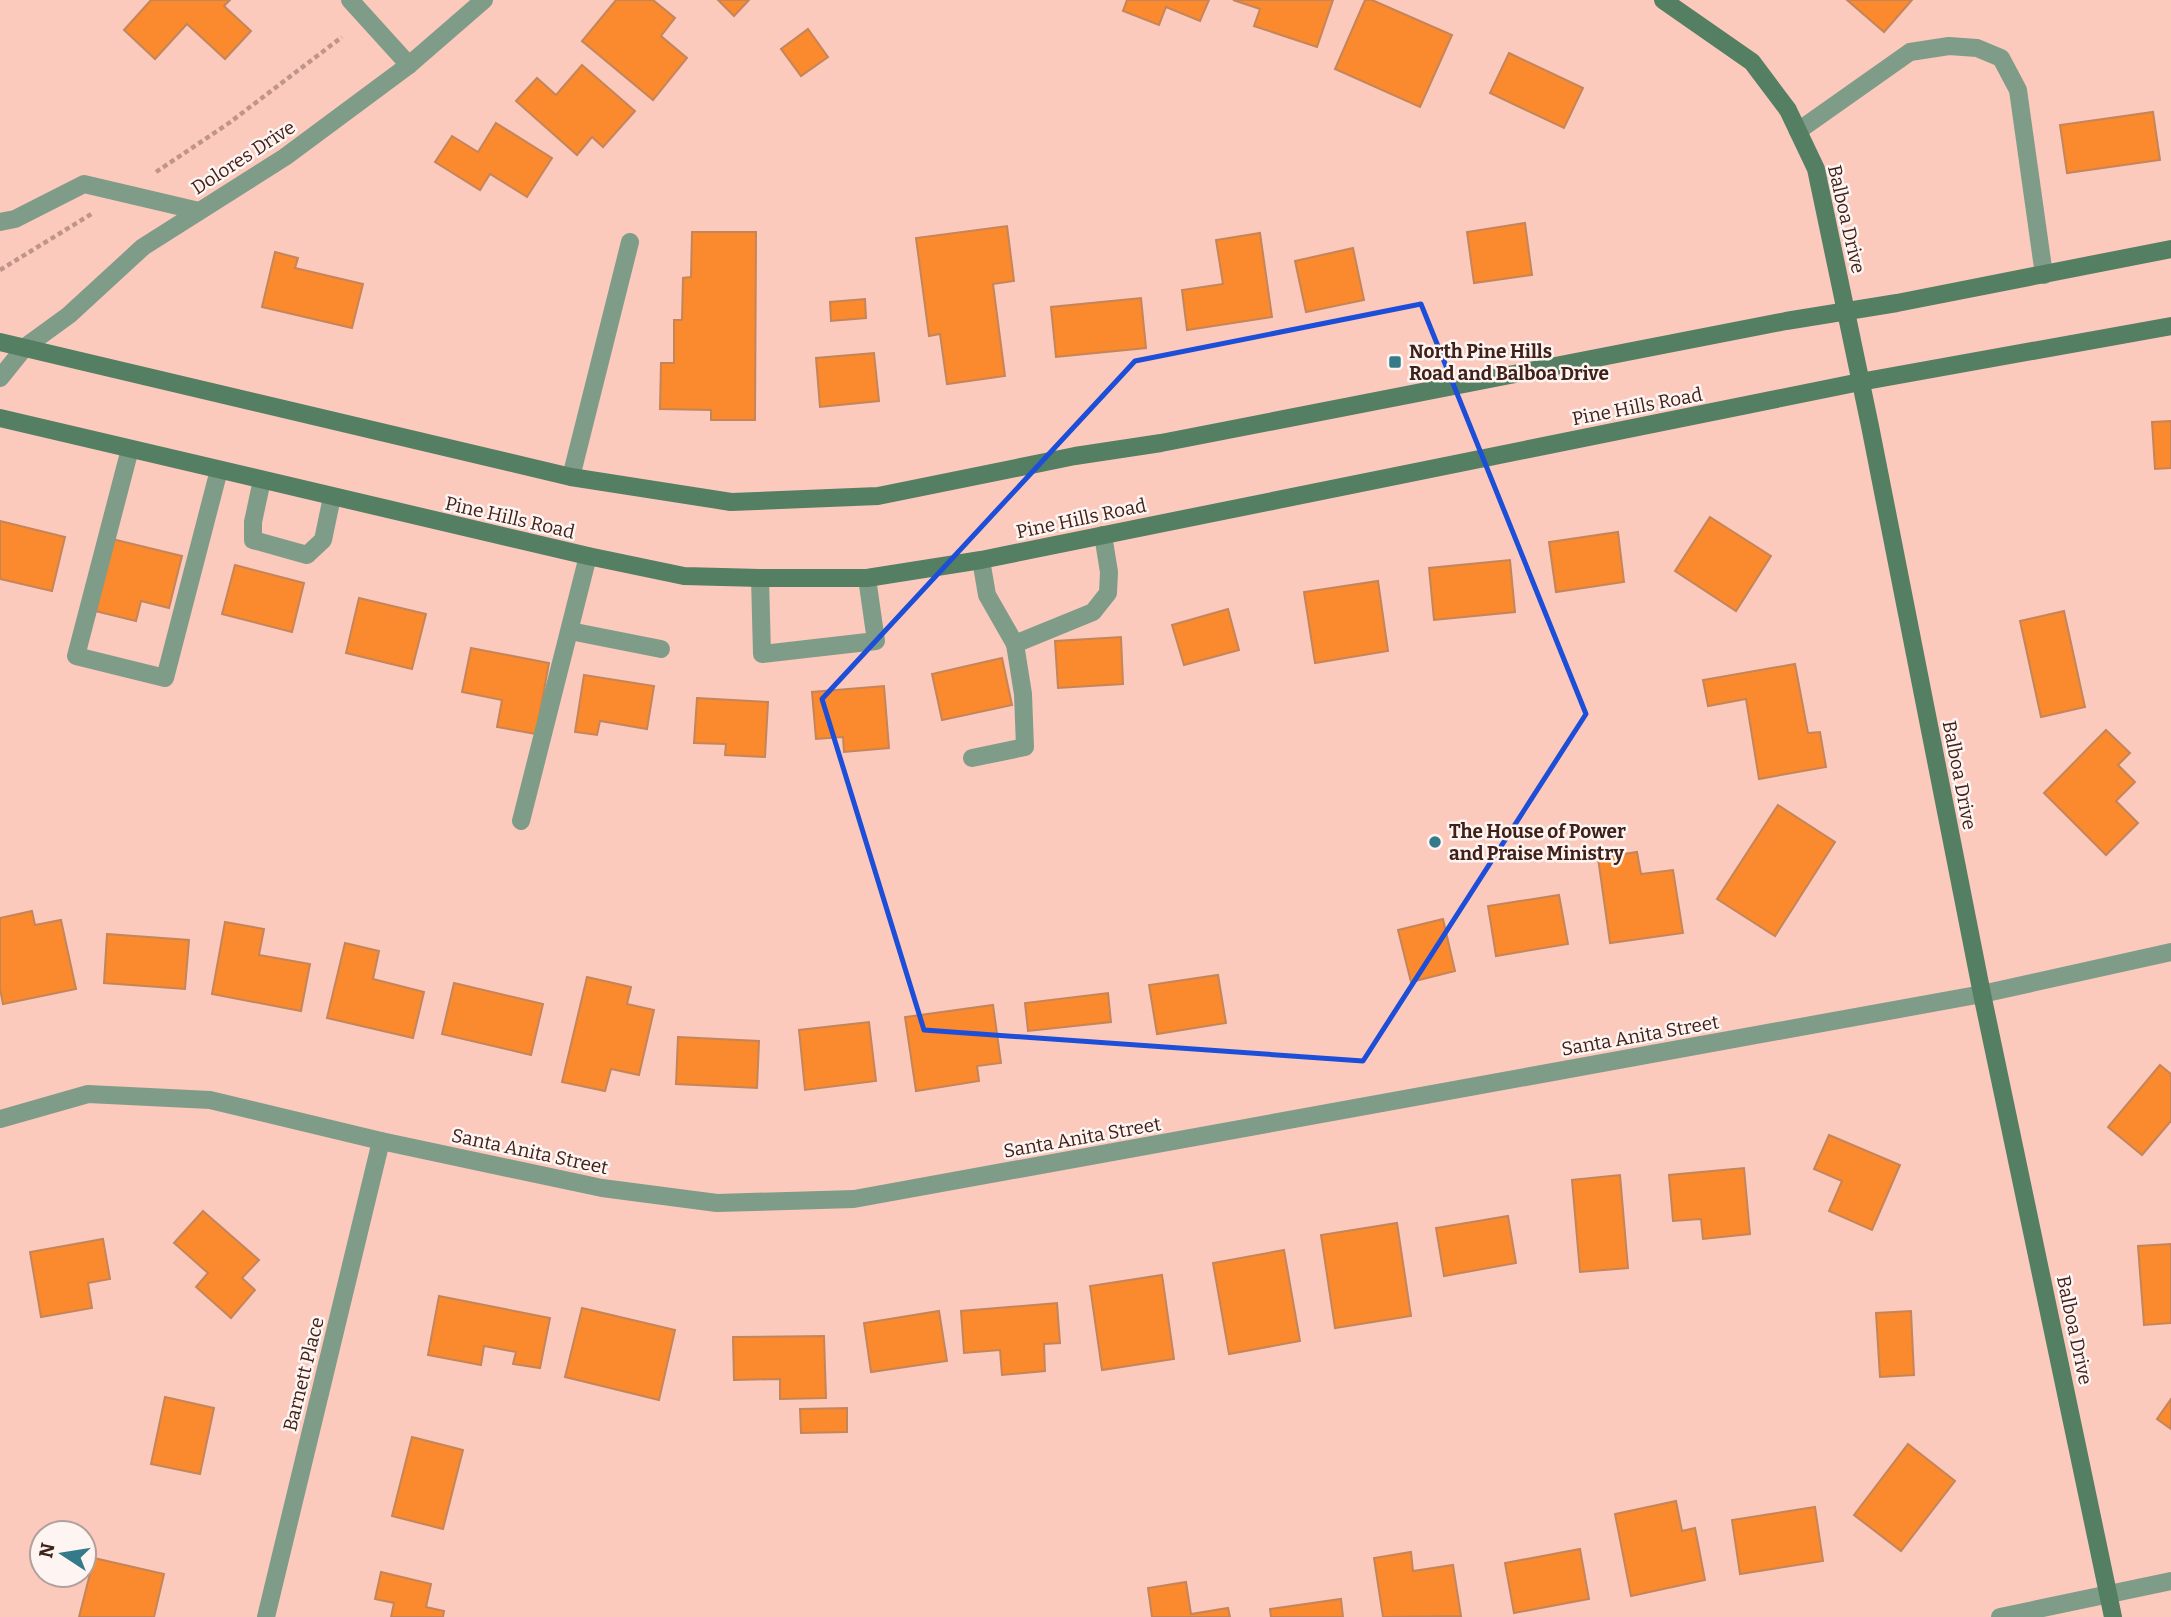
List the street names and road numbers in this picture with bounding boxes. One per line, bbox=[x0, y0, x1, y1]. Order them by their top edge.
street label: Dolores Drive bbox=[187, 115, 299, 199]
street label: Balboa Drive bbox=[1823, 163, 1870, 276]
street label: Pine Hills Road bbox=[1570, 383, 1704, 430]
street label: Pine Hills Road bbox=[443, 491, 577, 544]
street label: Pine Hills Road bbox=[1014, 493, 1148, 543]
street label: Balboa Drive bbox=[1938, 719, 1981, 832]
street label: Santa Anita Street bbox=[1560, 1010, 1721, 1061]
street label: Santa Anita Street bbox=[1002, 1112, 1163, 1163]
street label: Santa Anita Street bbox=[449, 1124, 610, 1179]
street label: Balboa Drive bbox=[2052, 1274, 2097, 1387]
street label: Barnett Place bbox=[278, 1315, 329, 1434]

